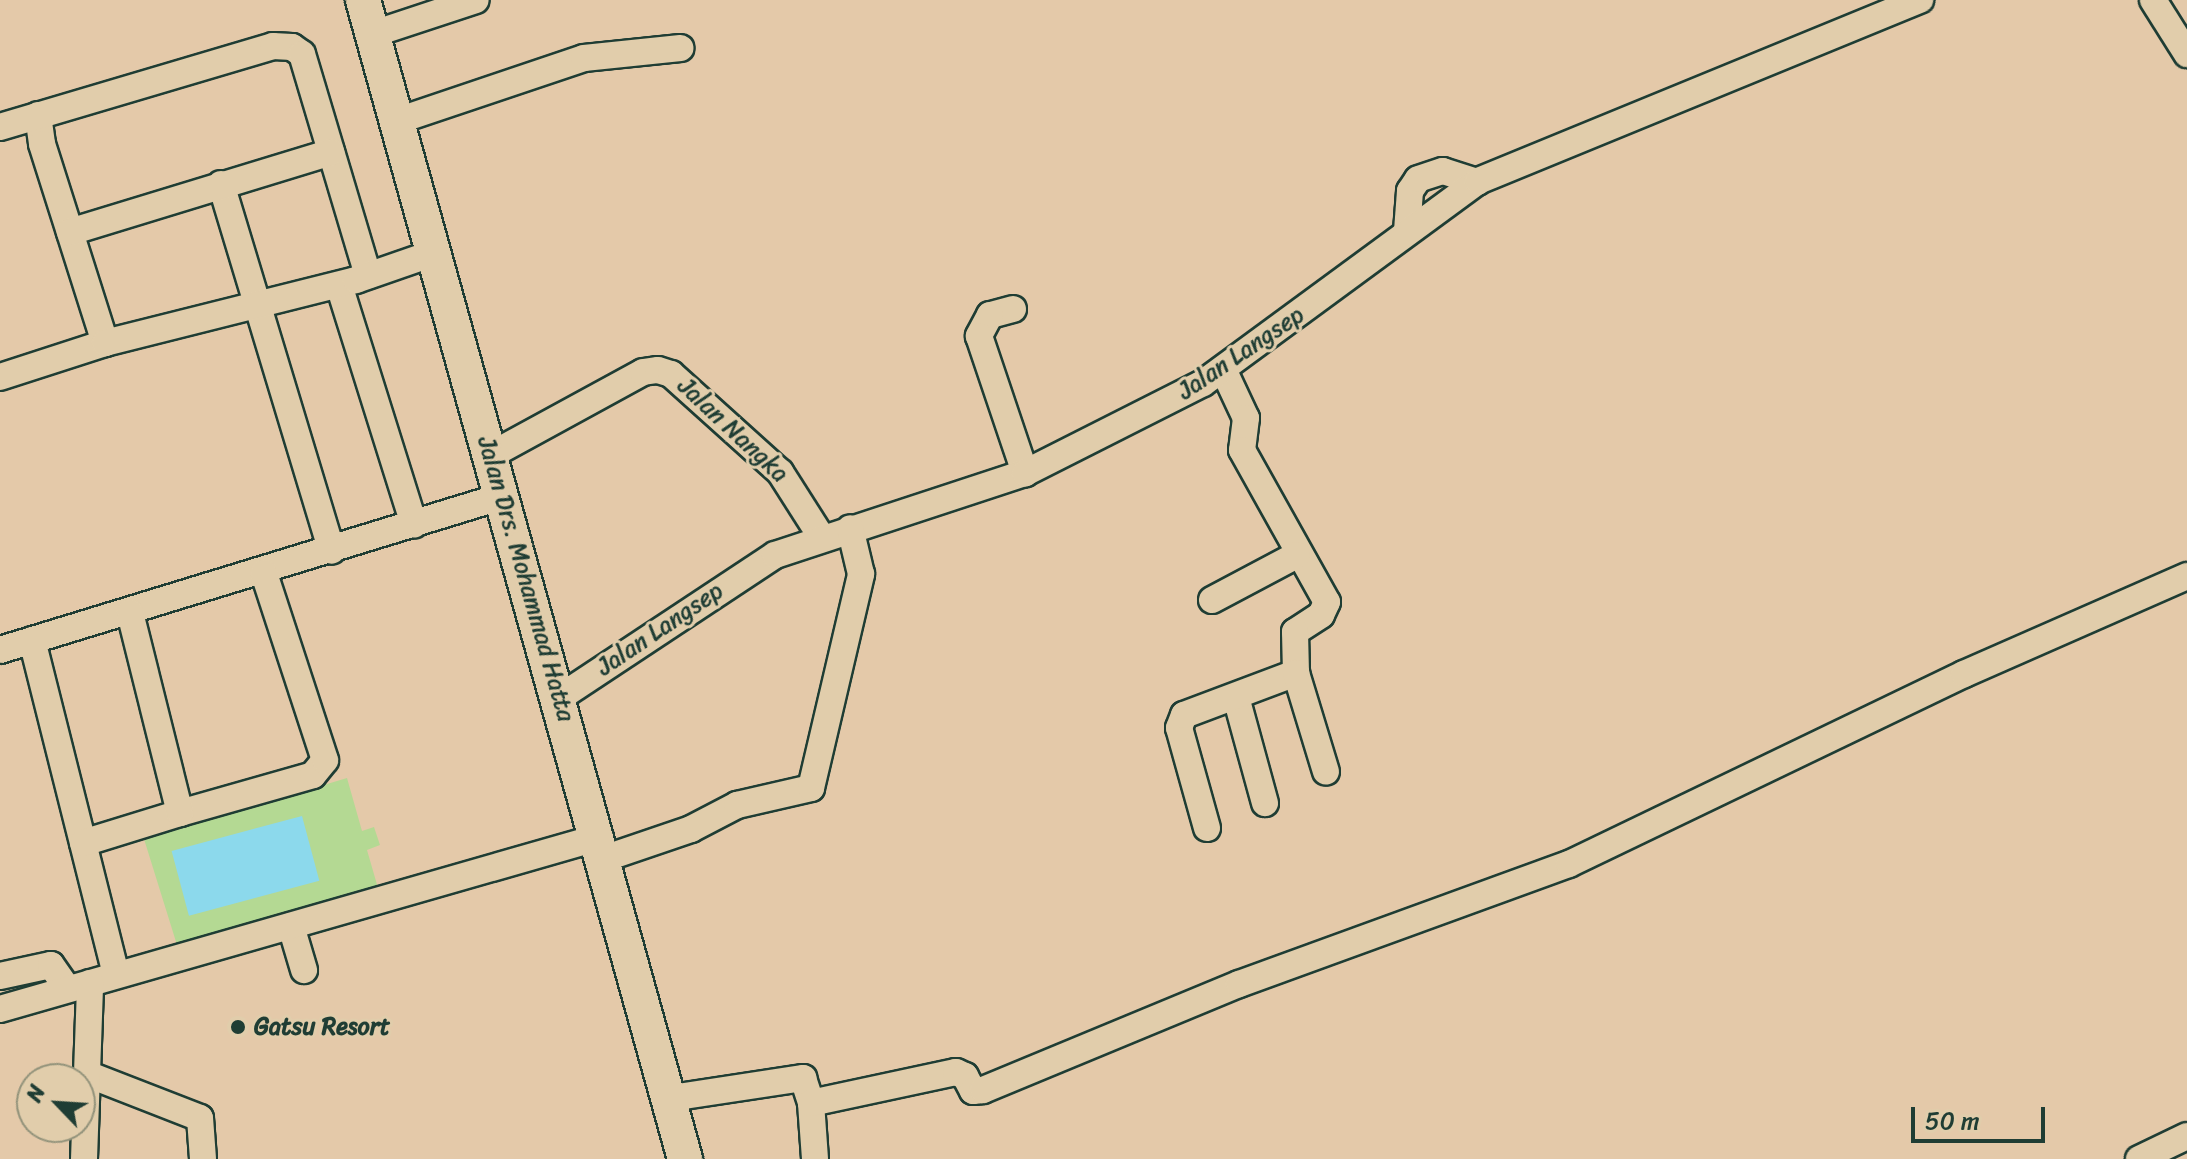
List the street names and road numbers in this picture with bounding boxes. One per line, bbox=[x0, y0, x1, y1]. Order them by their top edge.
street label: Jalan Langsep bbox=[1173, 301, 1309, 405]
street label: Jalan Nangka bbox=[672, 372, 794, 488]
street label: Jalan Drs. Mohammad Hatta bbox=[471, 433, 581, 725]
street label: Jalan Langsep bbox=[592, 577, 728, 681]

